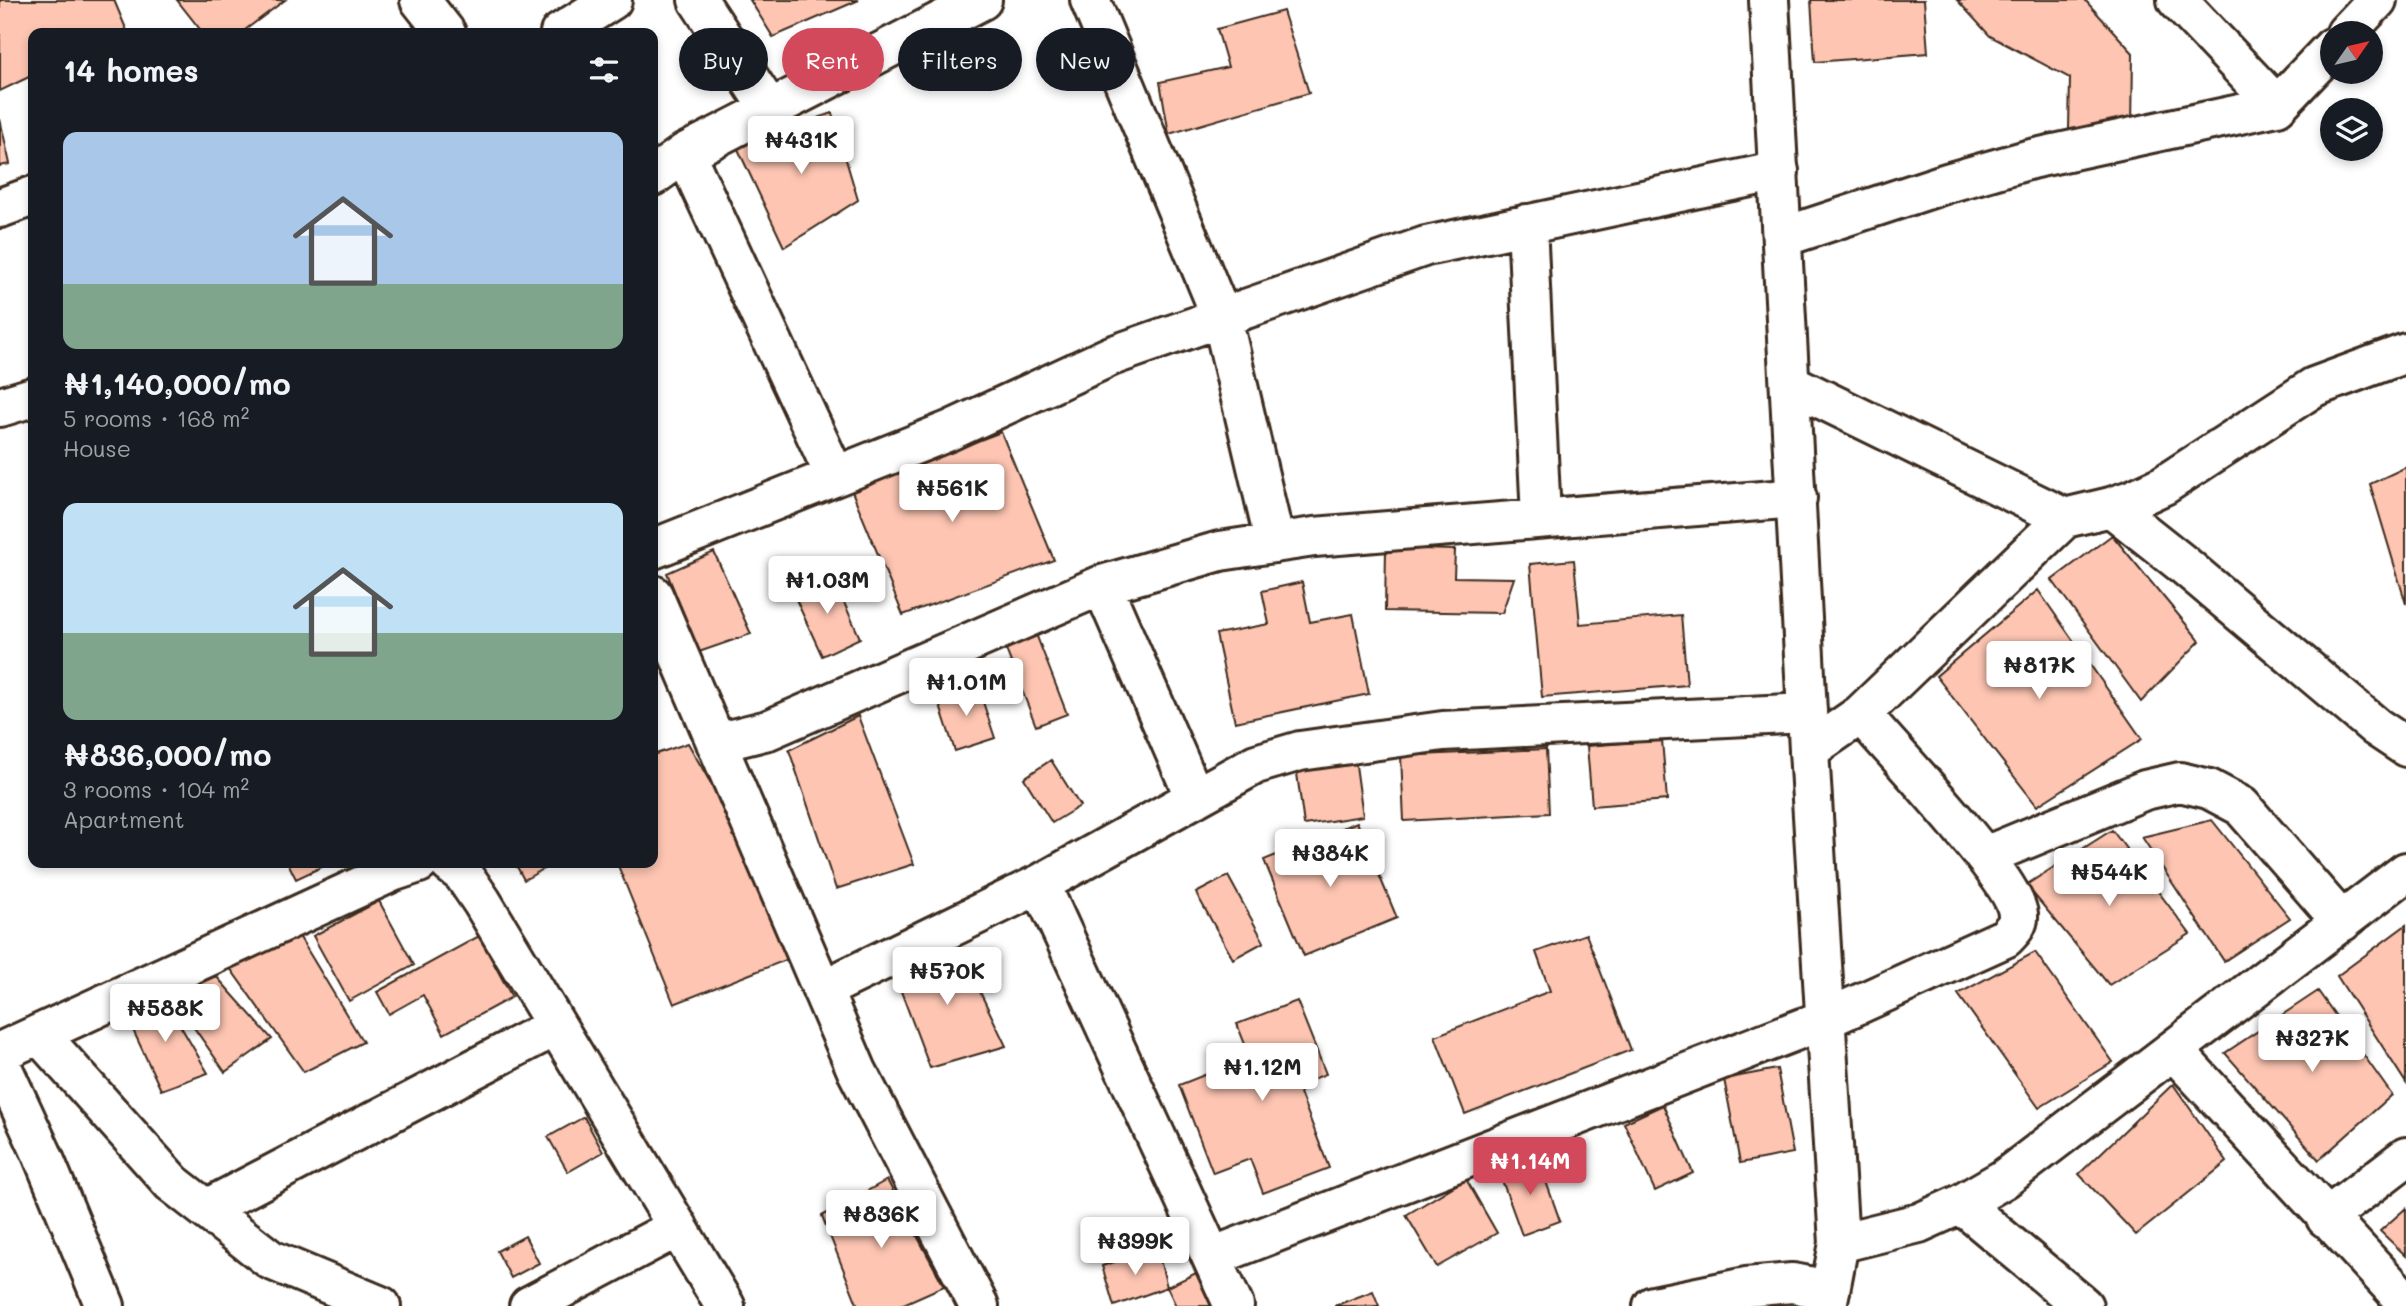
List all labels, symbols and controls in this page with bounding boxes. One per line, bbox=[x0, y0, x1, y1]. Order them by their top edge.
north arrow bbox=[2320, 21, 2384, 84]
map controls bbox=[2320, 21, 2383, 161]
chip: Buy bbox=[679, 28, 768, 91]
chip: Rent bbox=[782, 28, 884, 91]
chip: Filters bbox=[898, 28, 1022, 91]
chip: New bbox=[1036, 28, 1135, 91]
text: 14 homes bbox=[63, 50, 199, 90]
icon: filters bbox=[585, 51, 623, 89]
button: layers bbox=[2320, 98, 2383, 161]
pin: ₦431K bbox=[752, 116, 850, 176]
text: ₦431K bbox=[764, 124, 838, 154]
icon: home bbox=[280, 178, 406, 304]
text: ₦1,140,000/mo bbox=[63, 363, 291, 403]
text: 5 rooms · 168 m² bbox=[63, 403, 249, 433]
text: House bbox=[63, 433, 131, 463]
pin: ₦561K bbox=[903, 464, 1001, 524]
text: ₦561K bbox=[915, 472, 989, 502]
icon: home bbox=[280, 549, 406, 675]
pin: ₦1.03M bbox=[770, 556, 884, 616]
text: ₦1.03M bbox=[784, 564, 870, 594]
pin: ₦817K bbox=[1990, 642, 2088, 701]
text: ₦817K bbox=[2002, 649, 2076, 679]
pin: ₦1.01M bbox=[909, 658, 1023, 718]
text: ₦1.01M bbox=[925, 666, 1007, 696]
text: ₦836,000/mo bbox=[63, 734, 271, 774]
text: 3 rooms · 104 m² bbox=[63, 774, 249, 804]
text: Apartment bbox=[63, 804, 185, 834]
pin: ₦384K bbox=[1281, 830, 1379, 889]
text: ₦384K bbox=[1291, 837, 1369, 867]
pin: ₦544K bbox=[2060, 848, 2158, 908]
text: ₦544K bbox=[2070, 856, 2148, 886]
pin: ₦570K bbox=[898, 948, 996, 1007]
text: ₦570K bbox=[909, 955, 985, 985]
pin: ₦588K bbox=[116, 984, 214, 1044]
text: ₦588K bbox=[126, 992, 204, 1022]
pin: ₦327K bbox=[2263, 1014, 2361, 1074]
text: ₦327K bbox=[2274, 1022, 2350, 1052]
pin: ₦1.12M bbox=[1205, 1044, 1319, 1103]
text: ₦1.12M bbox=[1222, 1051, 1302, 1081]
pin: ₦1.14M bbox=[1473, 1138, 1587, 1197]
text: ₦1.14M bbox=[1489, 1145, 1571, 1175]
pin: ₦836K bbox=[832, 1190, 930, 1250]
text: ₦836K bbox=[842, 1198, 920, 1228]
pin: ₦399K bbox=[1086, 1218, 1184, 1277]
text: ₦399K bbox=[1096, 1225, 1174, 1255]

